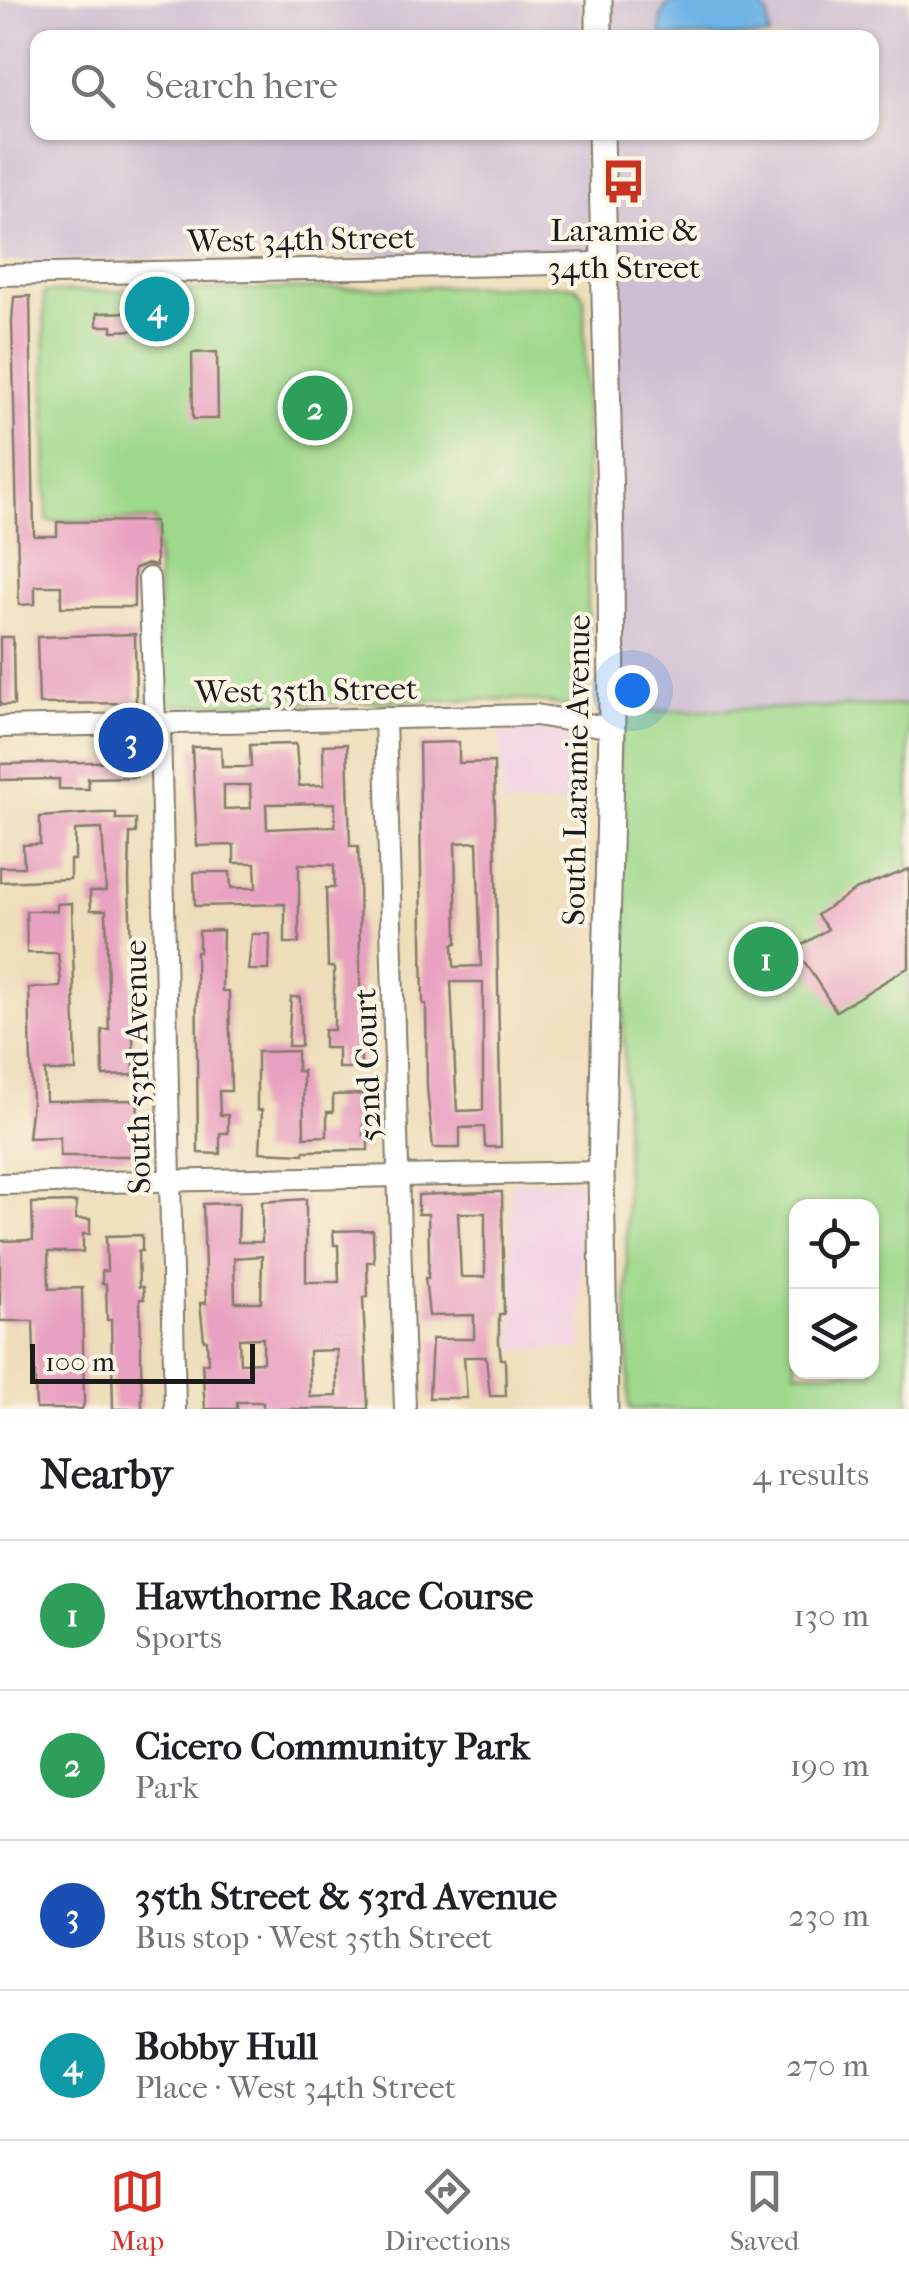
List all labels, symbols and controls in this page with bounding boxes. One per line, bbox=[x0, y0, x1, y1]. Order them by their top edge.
search box bbox=[30, 30, 879, 140]
icon: search bbox=[65, 58, 120, 113]
text: Search here bbox=[145, 63, 338, 108]
bus stop icon: Laramie & 34th Street bbox=[600, 158, 648, 206]
place label: Laramie & 34th Street bbox=[548, 212, 701, 286]
street label: West 34th Street bbox=[186, 219, 416, 260]
pin: 4 bbox=[124, 272, 190, 346]
pin: 2 bbox=[282, 370, 348, 446]
street label: South Laramie Avenue bbox=[555, 614, 598, 926]
your location bbox=[607, 665, 658, 716]
street label: West 35th Street bbox=[193, 670, 418, 711]
pin: 3 bbox=[98, 702, 164, 778]
pin: 1 bbox=[734, 922, 798, 996]
street label: South 53rd Avenue bbox=[117, 939, 158, 1195]
street label: 52nd Court bbox=[346, 987, 389, 1142]
map controls bbox=[789, 1199, 879, 1379]
button: locate bbox=[789, 1199, 879, 1289]
button: layers bbox=[789, 1289, 879, 1379]
scale bar bbox=[30, 1339, 255, 1384]
text: 100 m bbox=[45, 1345, 115, 1378]
text: Nearby bbox=[40, 1450, 172, 1499]
text: 4 results bbox=[752, 1456, 869, 1493]
text: Hawthorne Race Course bbox=[135, 1574, 533, 1619]
text: 1 bbox=[67, 1597, 78, 1634]
text: 130 m bbox=[793, 1597, 869, 1634]
text: Sports bbox=[135, 1619, 222, 1656]
text: Cicero Community Park bbox=[135, 1724, 530, 1769]
text: 2 bbox=[64, 1747, 81, 1784]
text: 190 m bbox=[790, 1747, 869, 1784]
text: Park bbox=[135, 1769, 199, 1806]
text: 35th Street & 53rd Avenue bbox=[135, 1874, 557, 1919]
text: 3 bbox=[66, 1897, 79, 1934]
text: 230 m bbox=[788, 1897, 869, 1934]
text: Bus stop · West 35th Street bbox=[135, 1919, 492, 1956]
text: Bobby Hull bbox=[135, 2024, 318, 2069]
text: 4 bbox=[63, 2047, 82, 2084]
text: 270 m bbox=[786, 2047, 869, 2084]
text: Place · West 34th Street bbox=[135, 2069, 456, 2106]
tab: Map bbox=[110, 2164, 165, 2257]
tab: Directions bbox=[384, 2164, 510, 2257]
tab: Saved bbox=[730, 2164, 799, 2257]

